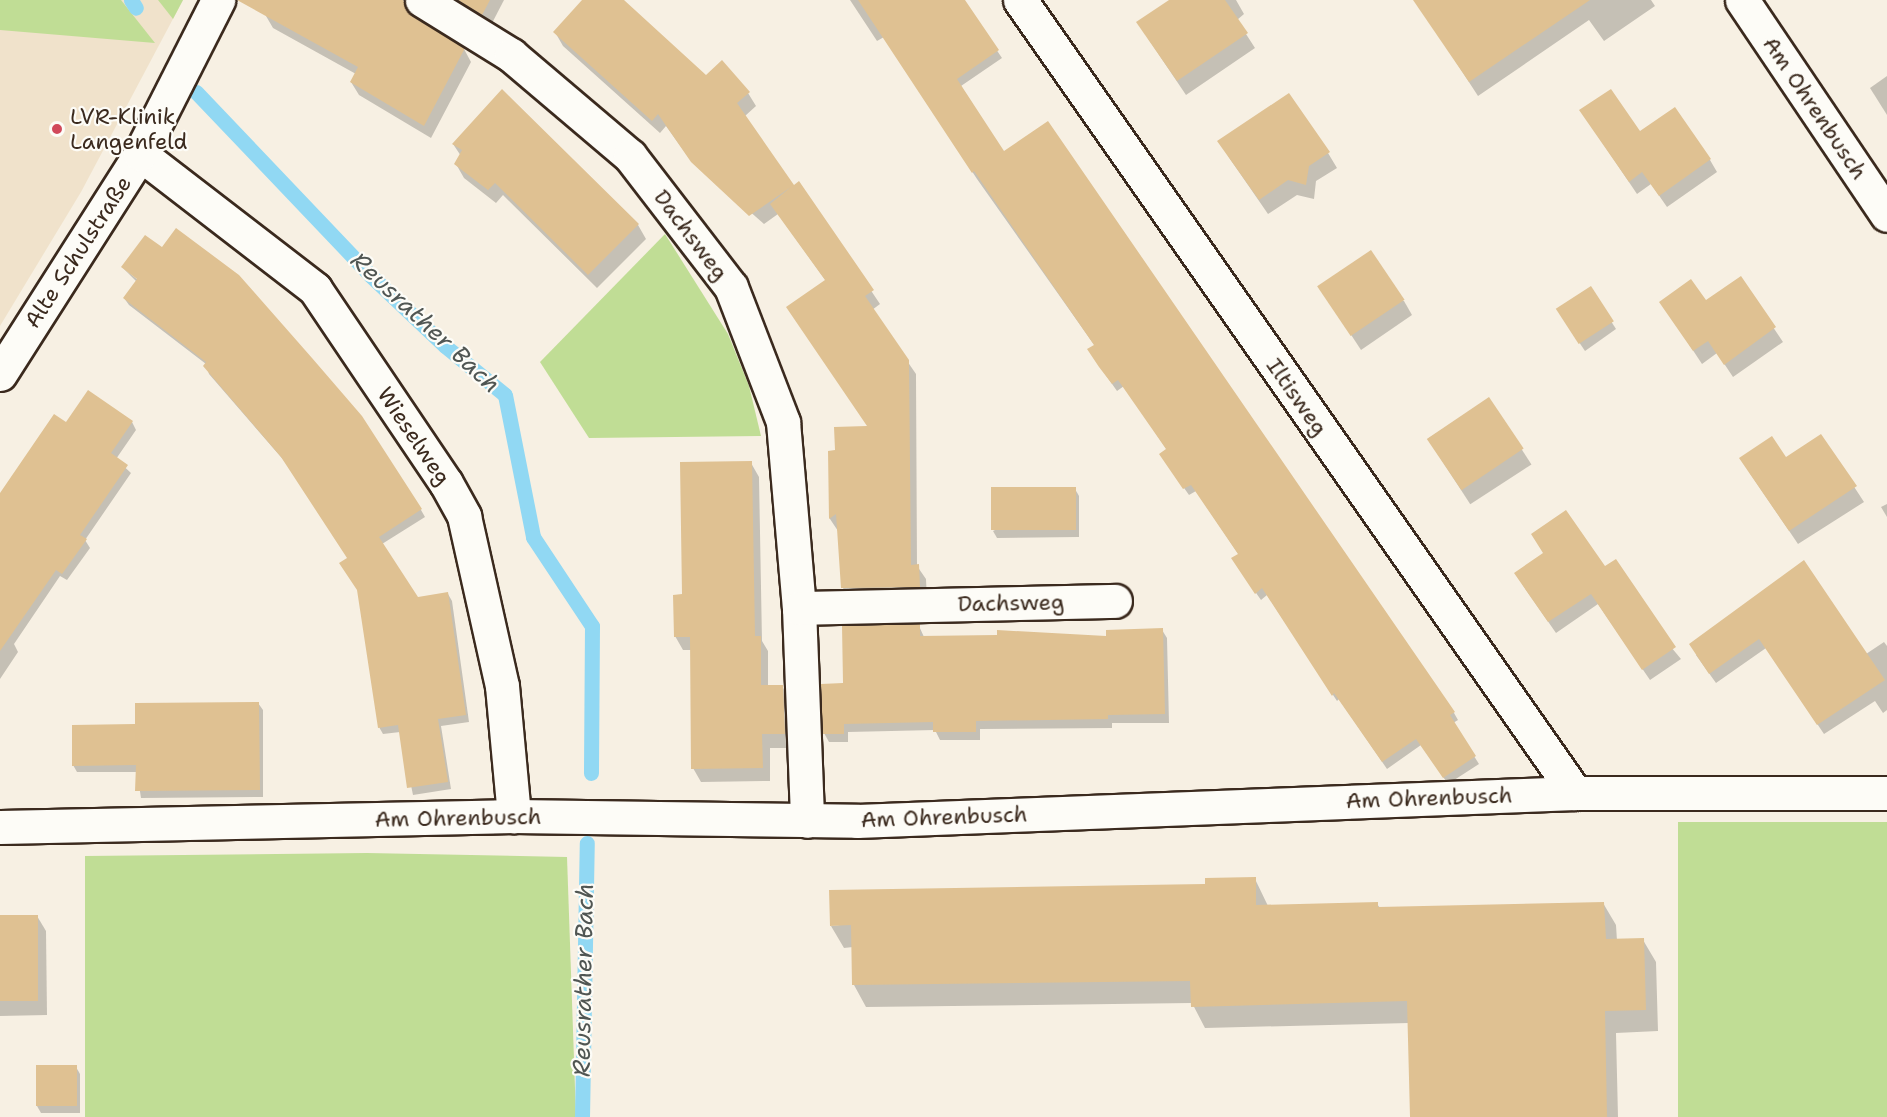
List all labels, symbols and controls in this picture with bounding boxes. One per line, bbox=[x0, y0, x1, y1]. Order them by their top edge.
street label: Am Ohrenbusch bbox=[1757, 32, 1873, 184]
place label: LVR-Klinik Langenfeld bbox=[70, 103, 187, 154]
marker: LVR-Klinik Langenfeld bbox=[48, 120, 66, 138]
street label: Alte Schulstraße bbox=[19, 171, 137, 333]
street label: Dachsweg bbox=[648, 184, 734, 286]
water label: Reusrather Bach bbox=[344, 246, 506, 400]
street label: Iltisweg bbox=[1261, 353, 1333, 441]
street label: Wieselweg bbox=[372, 382, 456, 490]
street label: Dachsweg bbox=[957, 589, 1065, 617]
street label: Am Ohrenbusch bbox=[1345, 782, 1513, 814]
street label: Am Ohrenbusch bbox=[860, 801, 1028, 833]
street label: Am Ohrenbusch bbox=[374, 803, 542, 833]
water label: Reusrather Bach bbox=[568, 883, 600, 1077]

